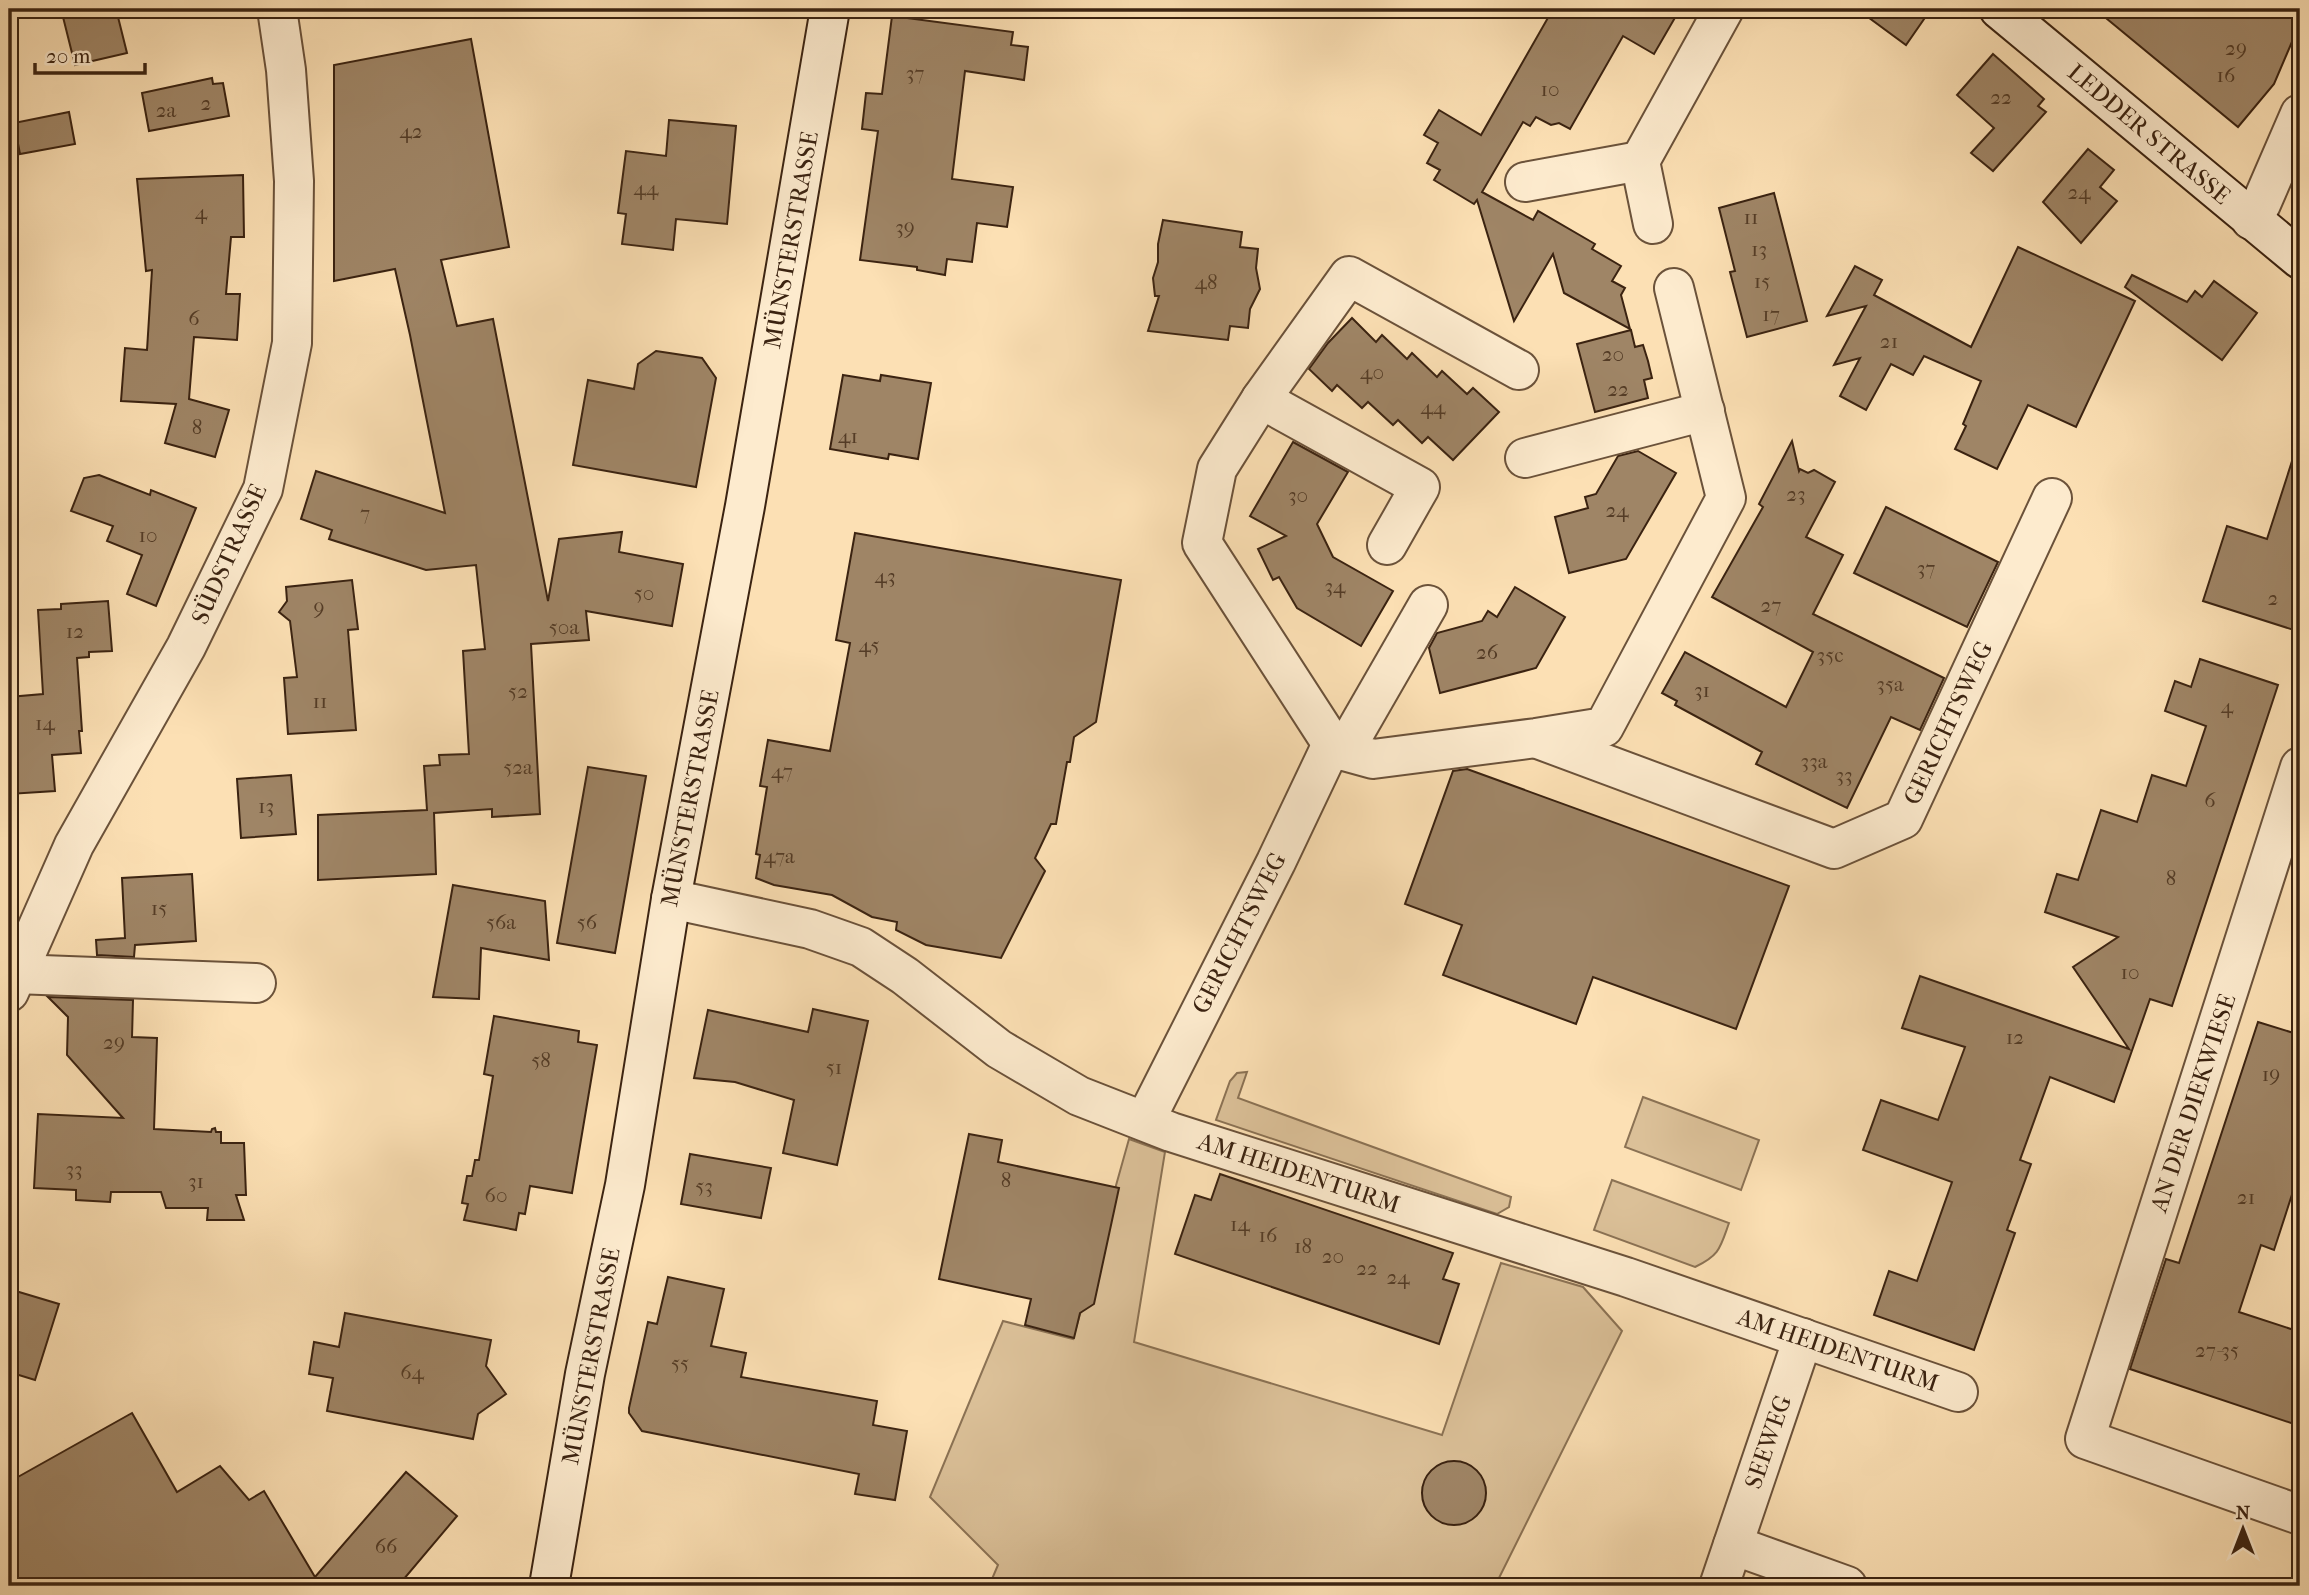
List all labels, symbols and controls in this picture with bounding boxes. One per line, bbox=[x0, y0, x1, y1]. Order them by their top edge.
scale bar bbox=[35, 32, 145, 76]
house number: 29 bbox=[2225, 36, 2247, 60]
text: 20 m bbox=[46, 44, 91, 68]
street label: LEDDER STRASSE bbox=[2062, 58, 2236, 210]
house number: 37 bbox=[906, 61, 924, 85]
house number: 16 bbox=[2217, 63, 2236, 87]
house number: 10 bbox=[1541, 77, 1559, 101]
house number: 22 bbox=[1990, 85, 2012, 109]
house number: 2 bbox=[201, 91, 212, 115]
house number: 2a bbox=[156, 98, 177, 122]
house number: 42 bbox=[399, 119, 423, 143]
street label: MÜNSTERSTRASSE bbox=[757, 129, 824, 351]
house number: 44 bbox=[634, 176, 659, 200]
house number: 24 bbox=[2067, 180, 2091, 204]
house number: 4 bbox=[195, 200, 208, 224]
house number: 11 bbox=[1744, 205, 1759, 229]
house number: 39 bbox=[895, 215, 915, 239]
house number: 13 bbox=[1751, 237, 1767, 261]
house number: 15 bbox=[1754, 269, 1770, 293]
house number: 48 bbox=[1195, 270, 1217, 294]
house number: 17 bbox=[1762, 302, 1780, 326]
house number: 6 bbox=[188, 306, 200, 330]
house number: 21 bbox=[1880, 329, 1898, 353]
house number: 20 bbox=[1602, 342, 1624, 366]
house number: 40 bbox=[1360, 360, 1384, 384]
house number: 22 bbox=[1607, 377, 1629, 401]
house number: 44 bbox=[1421, 395, 1446, 419]
house number: 8 bbox=[192, 415, 202, 439]
house number: 41 bbox=[838, 424, 858, 448]
street label: SÜDSTRASSE bbox=[185, 479, 272, 628]
house number: 23 bbox=[1786, 482, 1806, 506]
house number: 30 bbox=[1288, 483, 1308, 507]
house number: 24 bbox=[1605, 498, 1629, 522]
house number: 7 bbox=[360, 501, 370, 525]
house number: 10 bbox=[139, 523, 157, 547]
house number: 37 bbox=[1917, 556, 1935, 580]
house number: 43 bbox=[874, 564, 896, 588]
house number: 34 bbox=[1324, 574, 1346, 598]
house number: 50 bbox=[634, 581, 654, 605]
house number: 2 bbox=[2268, 586, 2279, 610]
house number: 27 bbox=[1761, 593, 1781, 617]
house number: 9 bbox=[313, 595, 325, 619]
house number: 50a bbox=[549, 615, 579, 639]
house number: 12 bbox=[66, 619, 84, 643]
house number: 45 bbox=[859, 633, 879, 657]
street label: GERICHTSWEG bbox=[1898, 637, 1998, 809]
house number: 26 bbox=[1476, 640, 1499, 664]
house number: 35c bbox=[1817, 643, 1843, 667]
house number: 35a bbox=[1876, 672, 1904, 696]
house number: 31 bbox=[1694, 678, 1710, 702]
house number: 52 bbox=[508, 679, 528, 703]
street label: MÜNSTERSTRASSE bbox=[654, 687, 725, 909]
house number: 11 bbox=[313, 689, 328, 713]
house number: 4 bbox=[2221, 694, 2234, 718]
house number: 14 bbox=[35, 711, 56, 735]
house number: 33a bbox=[1801, 749, 1828, 773]
house number: 52a bbox=[503, 755, 533, 779]
house number: 47 bbox=[771, 759, 793, 783]
house number: 33 bbox=[1835, 763, 1853, 787]
house number: 6 bbox=[2204, 788, 2216, 812]
house number: 13 bbox=[258, 794, 274, 818]
house number: 47a bbox=[763, 844, 795, 868]
street label: GERICHTSWEG bbox=[1186, 848, 1292, 1018]
house number: 8 bbox=[2166, 866, 2176, 890]
house number: 15 bbox=[151, 896, 167, 920]
house number: 56a bbox=[486, 910, 516, 934]
house number: 56 bbox=[577, 910, 598, 934]
house number: 10 bbox=[2121, 960, 2139, 984]
street label: AN DER DIEKWIESE bbox=[2144, 990, 2241, 1217]
house number: 12 bbox=[2006, 1025, 2024, 1049]
house number: 29 bbox=[103, 1030, 125, 1054]
house number: 58 bbox=[531, 1048, 551, 1072]
house number: 51 bbox=[826, 1055, 842, 1079]
house number: 19 bbox=[2262, 1062, 2280, 1086]
street label: AM HEIDENTURM bbox=[1194, 1127, 1404, 1219]
house number: 33 bbox=[65, 1157, 83, 1181]
house number: 8 bbox=[1001, 1168, 1011, 1192]
house number: 31 bbox=[188, 1169, 204, 1193]
house number: 53 bbox=[695, 1174, 713, 1198]
house number: 60 bbox=[485, 1183, 507, 1207]
house number: 21 bbox=[2237, 1185, 2255, 1209]
house number: 14 bbox=[1230, 1212, 1251, 1236]
house number: 16 bbox=[1259, 1223, 1278, 1247]
house number: 18 bbox=[1294, 1234, 1312, 1258]
house number: 20 bbox=[1322, 1244, 1344, 1268]
street label: MÜNSTERSTRASSE bbox=[555, 1245, 626, 1467]
house number: 22 bbox=[1356, 1256, 1378, 1280]
house number: 24 bbox=[1386, 1265, 1410, 1289]
street label: AM HEIDENTURM bbox=[1733, 1302, 1942, 1398]
house number: 27-35 bbox=[2195, 1338, 2239, 1362]
house number: 55 bbox=[671, 1351, 689, 1375]
house number: 64 bbox=[400, 1360, 424, 1384]
street label: SEEWEG bbox=[1739, 1392, 1797, 1492]
north arrow bbox=[2208, 1494, 2278, 1564]
text: N bbox=[2236, 1502, 2251, 1524]
house number: 66 bbox=[375, 1534, 398, 1558]

